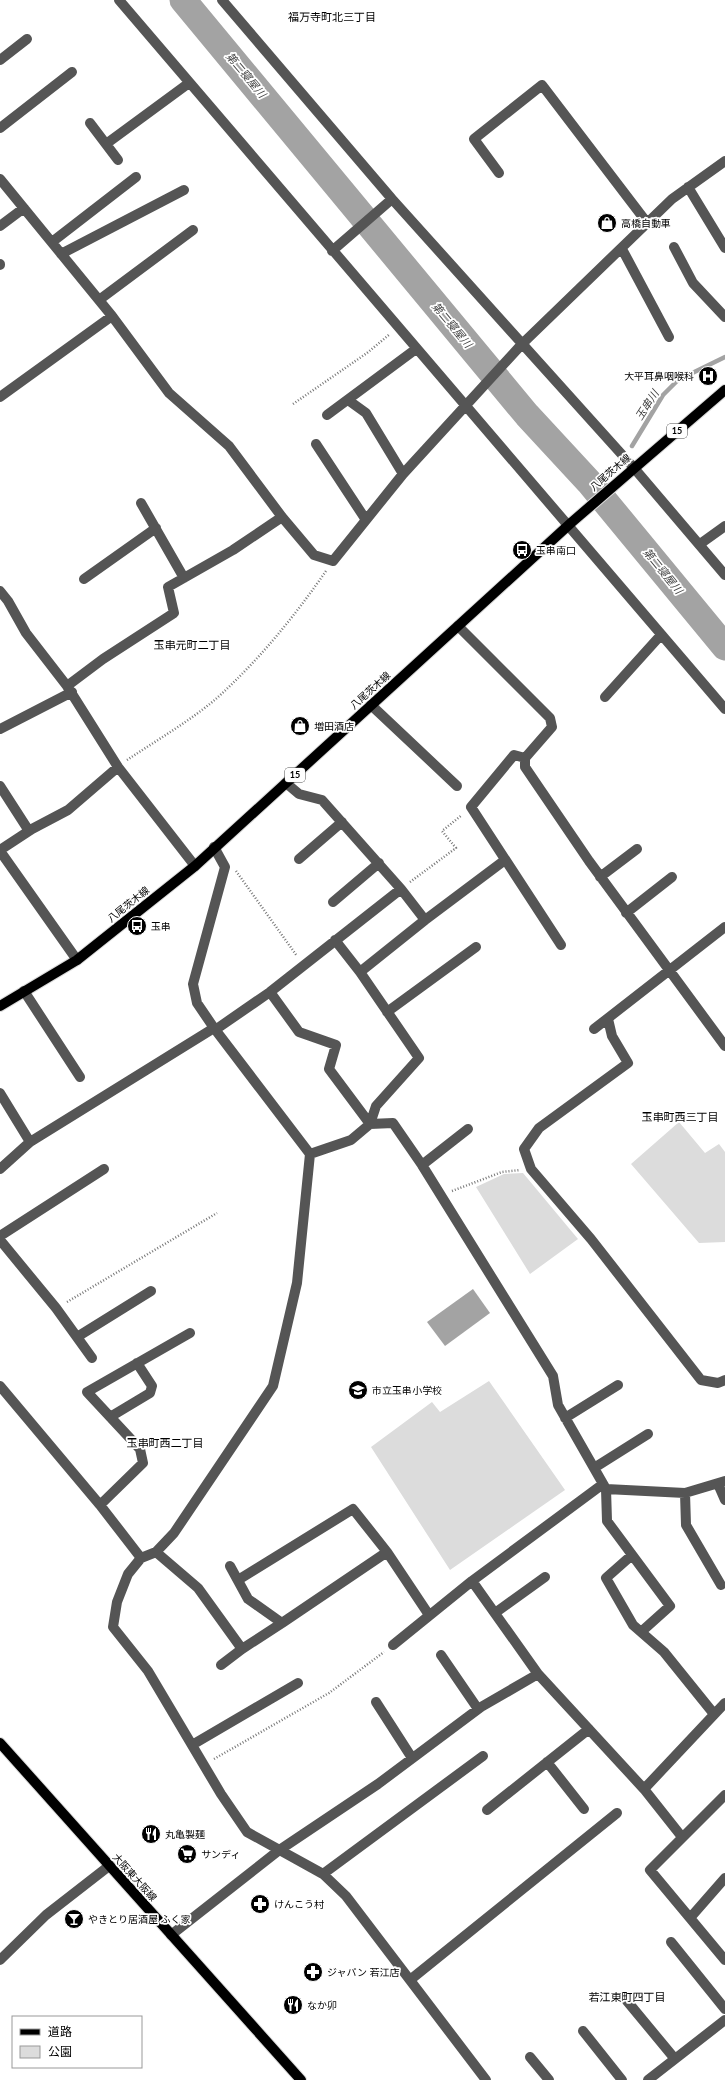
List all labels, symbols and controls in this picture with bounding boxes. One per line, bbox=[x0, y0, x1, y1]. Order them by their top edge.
district label: 福万寺町北三丁目 bbox=[288, 10, 376, 23]
water label: 第二寝屋川 bbox=[224, 49, 270, 101]
shop icon: 高橋自動車 bbox=[596, 212, 618, 234]
place label: 高橋自動車 bbox=[621, 217, 671, 229]
water label: 第二寝屋川 bbox=[430, 299, 476, 351]
hospital icon: 大平耳鼻咽喉科 bbox=[697, 365, 719, 387]
place label: 大平耳鼻咽喉科 bbox=[624, 370, 694, 382]
water label: 玉串川 bbox=[632, 387, 662, 422]
road number: 15 bbox=[667, 424, 687, 438]
street label: 八尾茨木線 bbox=[587, 451, 633, 493]
bus stop icon: 玉串南口 bbox=[511, 539, 533, 561]
place label: 玉串南口 bbox=[536, 544, 576, 556]
water label: 第二寝屋川 bbox=[641, 545, 686, 597]
district label: 玉串元町二丁目 bbox=[154, 638, 231, 651]
street label: 八尾茨木線 bbox=[347, 669, 393, 711]
shop icon: 増田酒店 bbox=[289, 715, 311, 737]
place label: 増田酒店 bbox=[314, 720, 354, 732]
road number: 15 bbox=[285, 768, 305, 782]
street label: 八尾茨木線 bbox=[105, 884, 151, 924]
bus stop icon: 玉串 bbox=[126, 915, 148, 937]
place label: 玉串 bbox=[151, 920, 171, 932]
district label: 玉串町西三丁目 bbox=[642, 1110, 719, 1123]
school or university icon: 市立玉串小学校 bbox=[347, 1379, 369, 1401]
place label: 市立玉串小学校 bbox=[372, 1384, 442, 1396]
district label: 玉串町西二丁目 bbox=[127, 1436, 204, 1449]
restaurant icon: 丸亀製麺 bbox=[140, 1823, 162, 1845]
place label: 丸亀製麺 bbox=[165, 1828, 205, 1840]
supermarket icon: サンディ bbox=[176, 1843, 198, 1865]
place label: サンディ bbox=[201, 1848, 240, 1860]
street label: 大阪東大阪線 bbox=[110, 1851, 160, 1903]
pharmacy icon: けんこう村 bbox=[249, 1893, 271, 1915]
place label: けんこう村 bbox=[274, 1898, 324, 1910]
bar icon: やきとり居酒屋 ふく家 bbox=[63, 1908, 85, 1930]
place label: やきとり居酒屋 ふく家 bbox=[88, 1913, 191, 1925]
pharmacy icon: ジャパン 若江店 bbox=[302, 1961, 324, 1983]
place label: ジャパン 若江店 bbox=[327, 1966, 400, 1978]
district label: 若江東町四丁目 bbox=[589, 1990, 666, 2003]
restaurant icon: なか卯 bbox=[282, 1994, 304, 2016]
place label: なか卯 bbox=[307, 1999, 337, 2011]
legend bbox=[12, 2016, 142, 2068]
text: 道路 bbox=[48, 2024, 72, 2039]
text: 公園 bbox=[48, 2044, 72, 2059]

